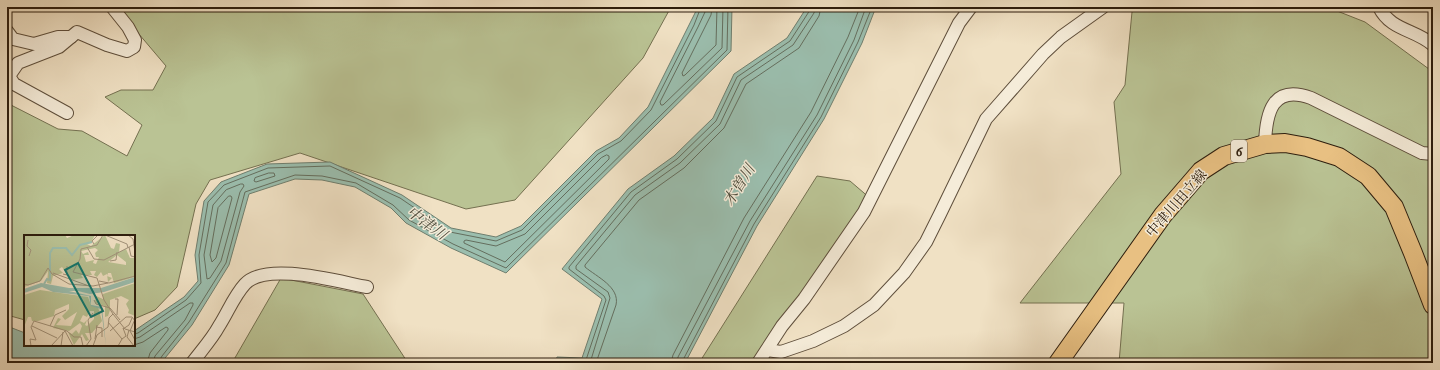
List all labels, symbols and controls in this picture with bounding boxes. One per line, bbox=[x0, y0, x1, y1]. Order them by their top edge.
road number: 6 bbox=[1231, 140, 1247, 162]
water label: 木曽川 bbox=[719, 159, 760, 209]
street label: 中津川田立線 bbox=[1142, 166, 1210, 241]
water label: 中津川 bbox=[403, 202, 452, 245]
inset map bbox=[24, 235, 135, 346]

